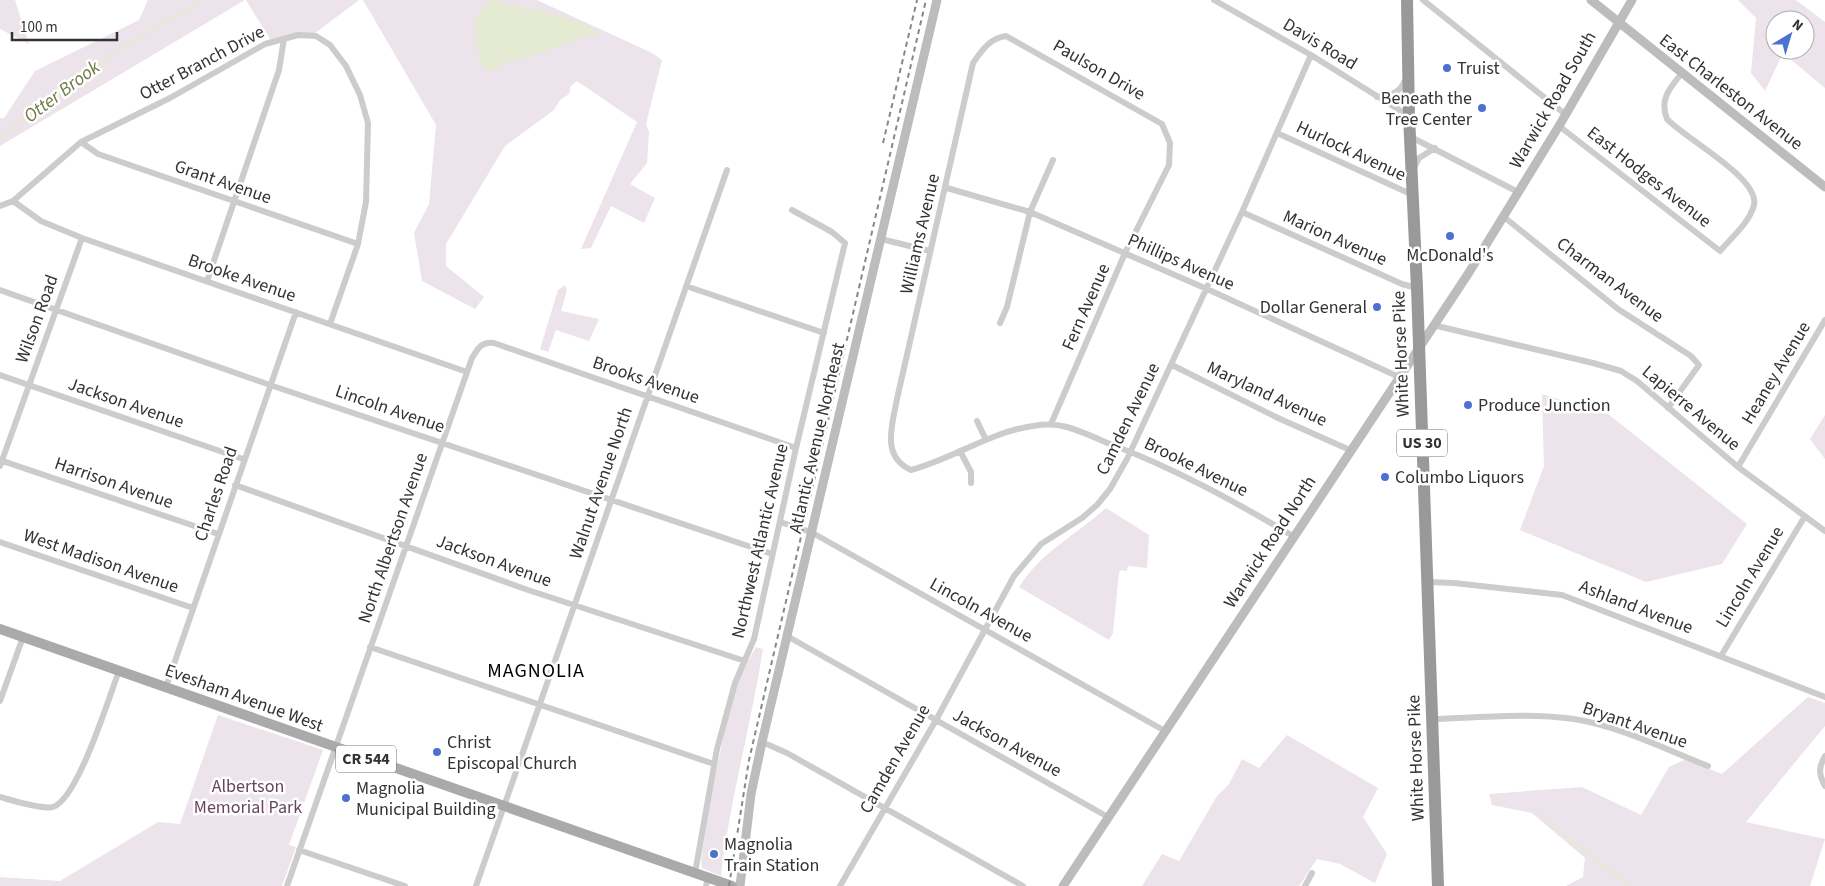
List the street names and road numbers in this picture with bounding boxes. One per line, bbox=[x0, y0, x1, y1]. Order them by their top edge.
street label: Davis Road bbox=[1278, 12, 1362, 76]
street label: Otter Branch Drive bbox=[135, 19, 269, 106]
street label: Warwick Road South bbox=[1503, 27, 1603, 173]
street label: East Charleston Avenue bbox=[1654, 28, 1808, 156]
street label: Paulson Drive bbox=[1048, 34, 1150, 107]
street label: Hurlock Avenue bbox=[1292, 115, 1410, 187]
street label: East Hodges Avenue bbox=[1582, 121, 1716, 233]
street label: Grant Avenue bbox=[171, 154, 275, 210]
street label: Williams Avenue bbox=[894, 171, 946, 297]
street label: Marion Avenue bbox=[1279, 204, 1391, 272]
street label: Phillips Avenue bbox=[1124, 227, 1238, 297]
street label: Charman Avenue bbox=[1551, 231, 1669, 329]
street label: Brooke Avenue bbox=[185, 248, 299, 308]
street label: Fern Avenue bbox=[1056, 259, 1116, 354]
street label: Wilson Road bbox=[9, 271, 65, 367]
street label: White Horse Pike bbox=[1386, 290, 1416, 418]
street label: Heaney Avenue bbox=[1735, 317, 1817, 429]
street label: Atlantic Avenue Northeast bbox=[783, 340, 851, 536]
street label: Brooks Avenue bbox=[589, 350, 703, 410]
street label: Maryland Avenue bbox=[1203, 355, 1331, 433]
street label: Camden Avenue bbox=[1090, 359, 1166, 479]
street label: Lapierre Avenue bbox=[1636, 359, 1746, 457]
street label: Jackson Avenue bbox=[65, 371, 187, 435]
street label: Lincoln Avenue bbox=[332, 379, 448, 439]
street label: Walnut Avenue North bbox=[563, 404, 639, 562]
road number: US 30 bbox=[1397, 429, 1447, 456]
street label: Brooke Avenue bbox=[1140, 431, 1252, 503]
street label: Northwest Atlantic Avenue bbox=[725, 441, 795, 641]
street label: Charles Road bbox=[188, 443, 244, 545]
street label: North Albertson Avenue bbox=[352, 449, 434, 627]
street label: Harrison Avenue bbox=[51, 451, 177, 515]
street label: Warwick Road North bbox=[1218, 471, 1322, 613]
street label: Lincoln Avenue bbox=[1710, 522, 1790, 632]
street label: West Madison Avenue bbox=[20, 523, 182, 599]
street label: Jackson Avenue bbox=[433, 529, 555, 593]
street label: Lincoln Avenue bbox=[925, 571, 1037, 649]
street label: Ashland Avenue bbox=[1575, 574, 1697, 640]
street label: Evesham Avenue West bbox=[161, 658, 327, 738]
street label: White Horse Pike bbox=[1401, 694, 1431, 822]
street label: Bryant Avenue bbox=[1579, 695, 1691, 755]
street label: Camden Avenue bbox=[854, 700, 936, 818]
street label: Jackson Avenue bbox=[948, 703, 1066, 783]
road number: CR 544 bbox=[336, 746, 396, 772]

